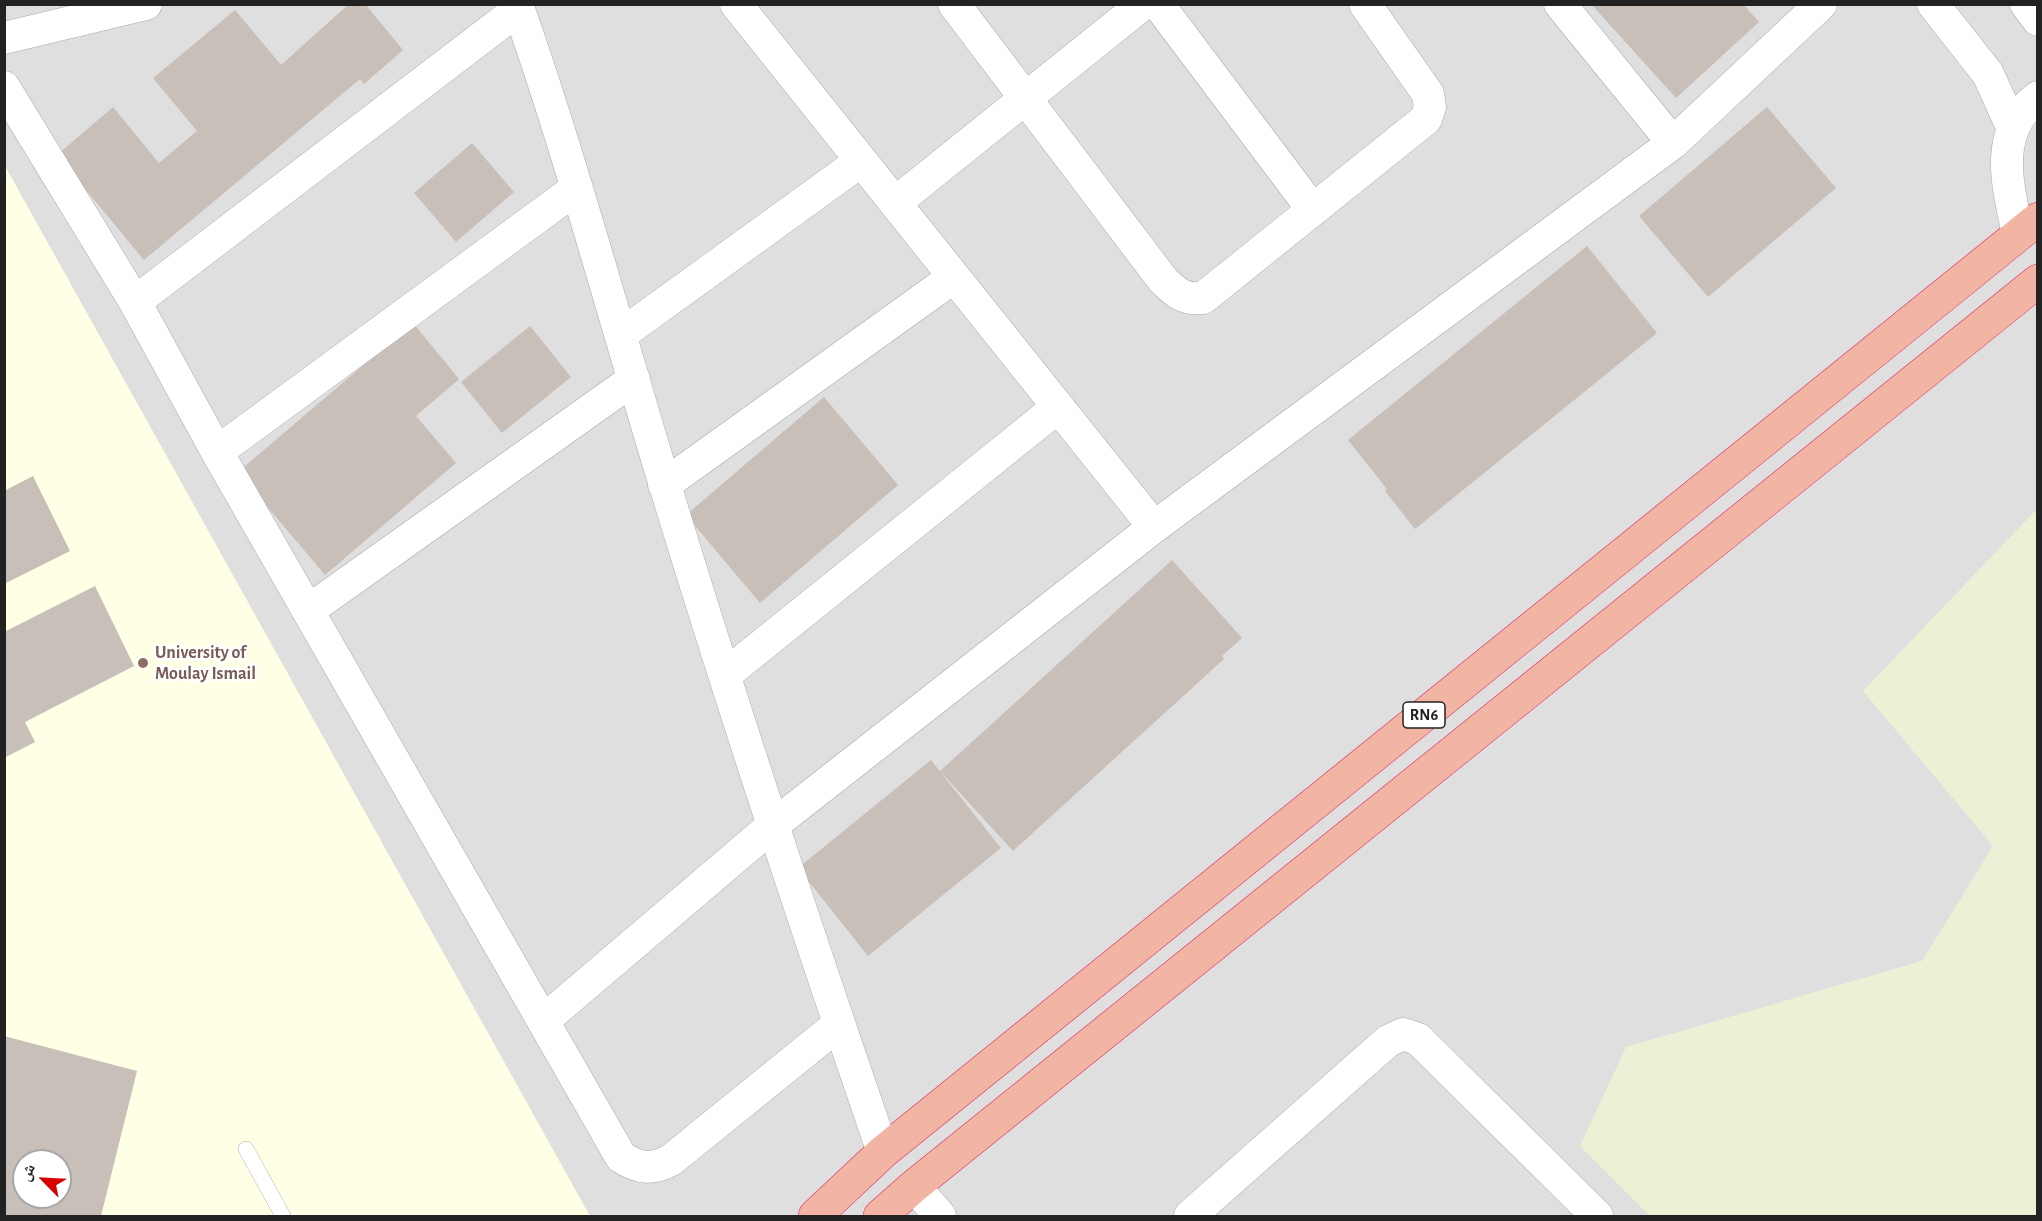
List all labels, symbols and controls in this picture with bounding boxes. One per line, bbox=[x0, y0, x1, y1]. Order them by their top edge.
place label: University of Moulay Ismail bbox=[155, 642, 256, 684]
marker: University of Moulay Ismail bbox=[136, 656, 150, 670]
road number: RN6 bbox=[1403, 702, 1445, 728]
north arrow bbox=[12, 1149, 72, 1209]
text: ش bbox=[17, 1161, 38, 1184]

